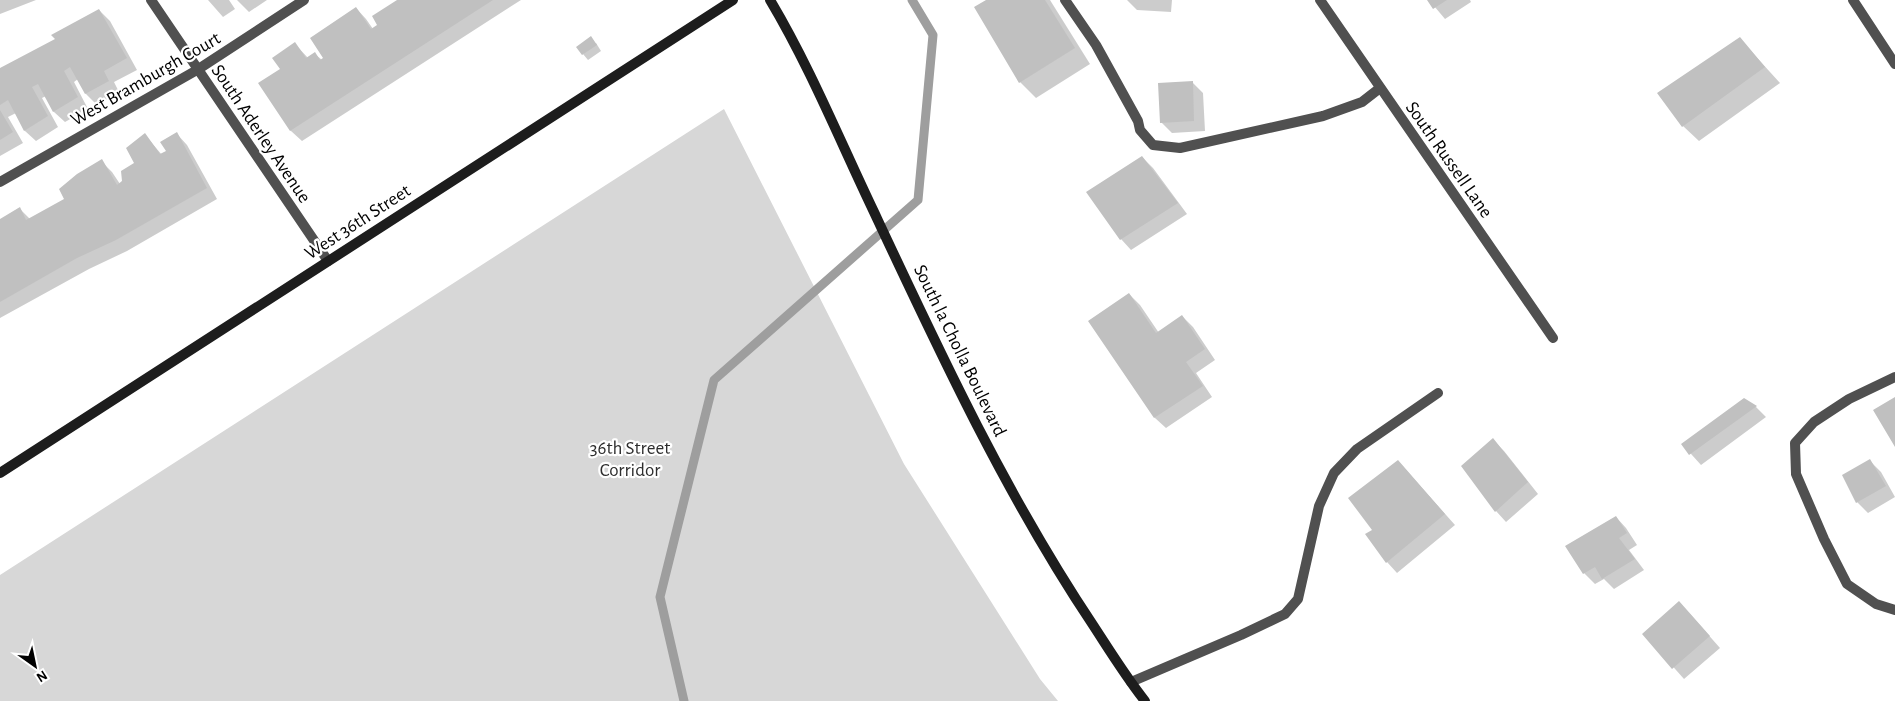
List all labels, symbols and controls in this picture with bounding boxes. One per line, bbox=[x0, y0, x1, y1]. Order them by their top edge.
street label: West Bramburgh Court bbox=[68, 29, 224, 130]
street label: South Aderley Avenue bbox=[208, 61, 314, 206]
street label: South Russell Lane bbox=[1402, 98, 1496, 221]
street label: West 36th Street bbox=[302, 181, 414, 263]
street label: South la Cholla Boulevard bbox=[910, 262, 1010, 440]
park label: 36th Street Corridor bbox=[590, 439, 670, 480]
north arrow bbox=[10, 641, 60, 691]
text: N bbox=[34, 668, 49, 685]

